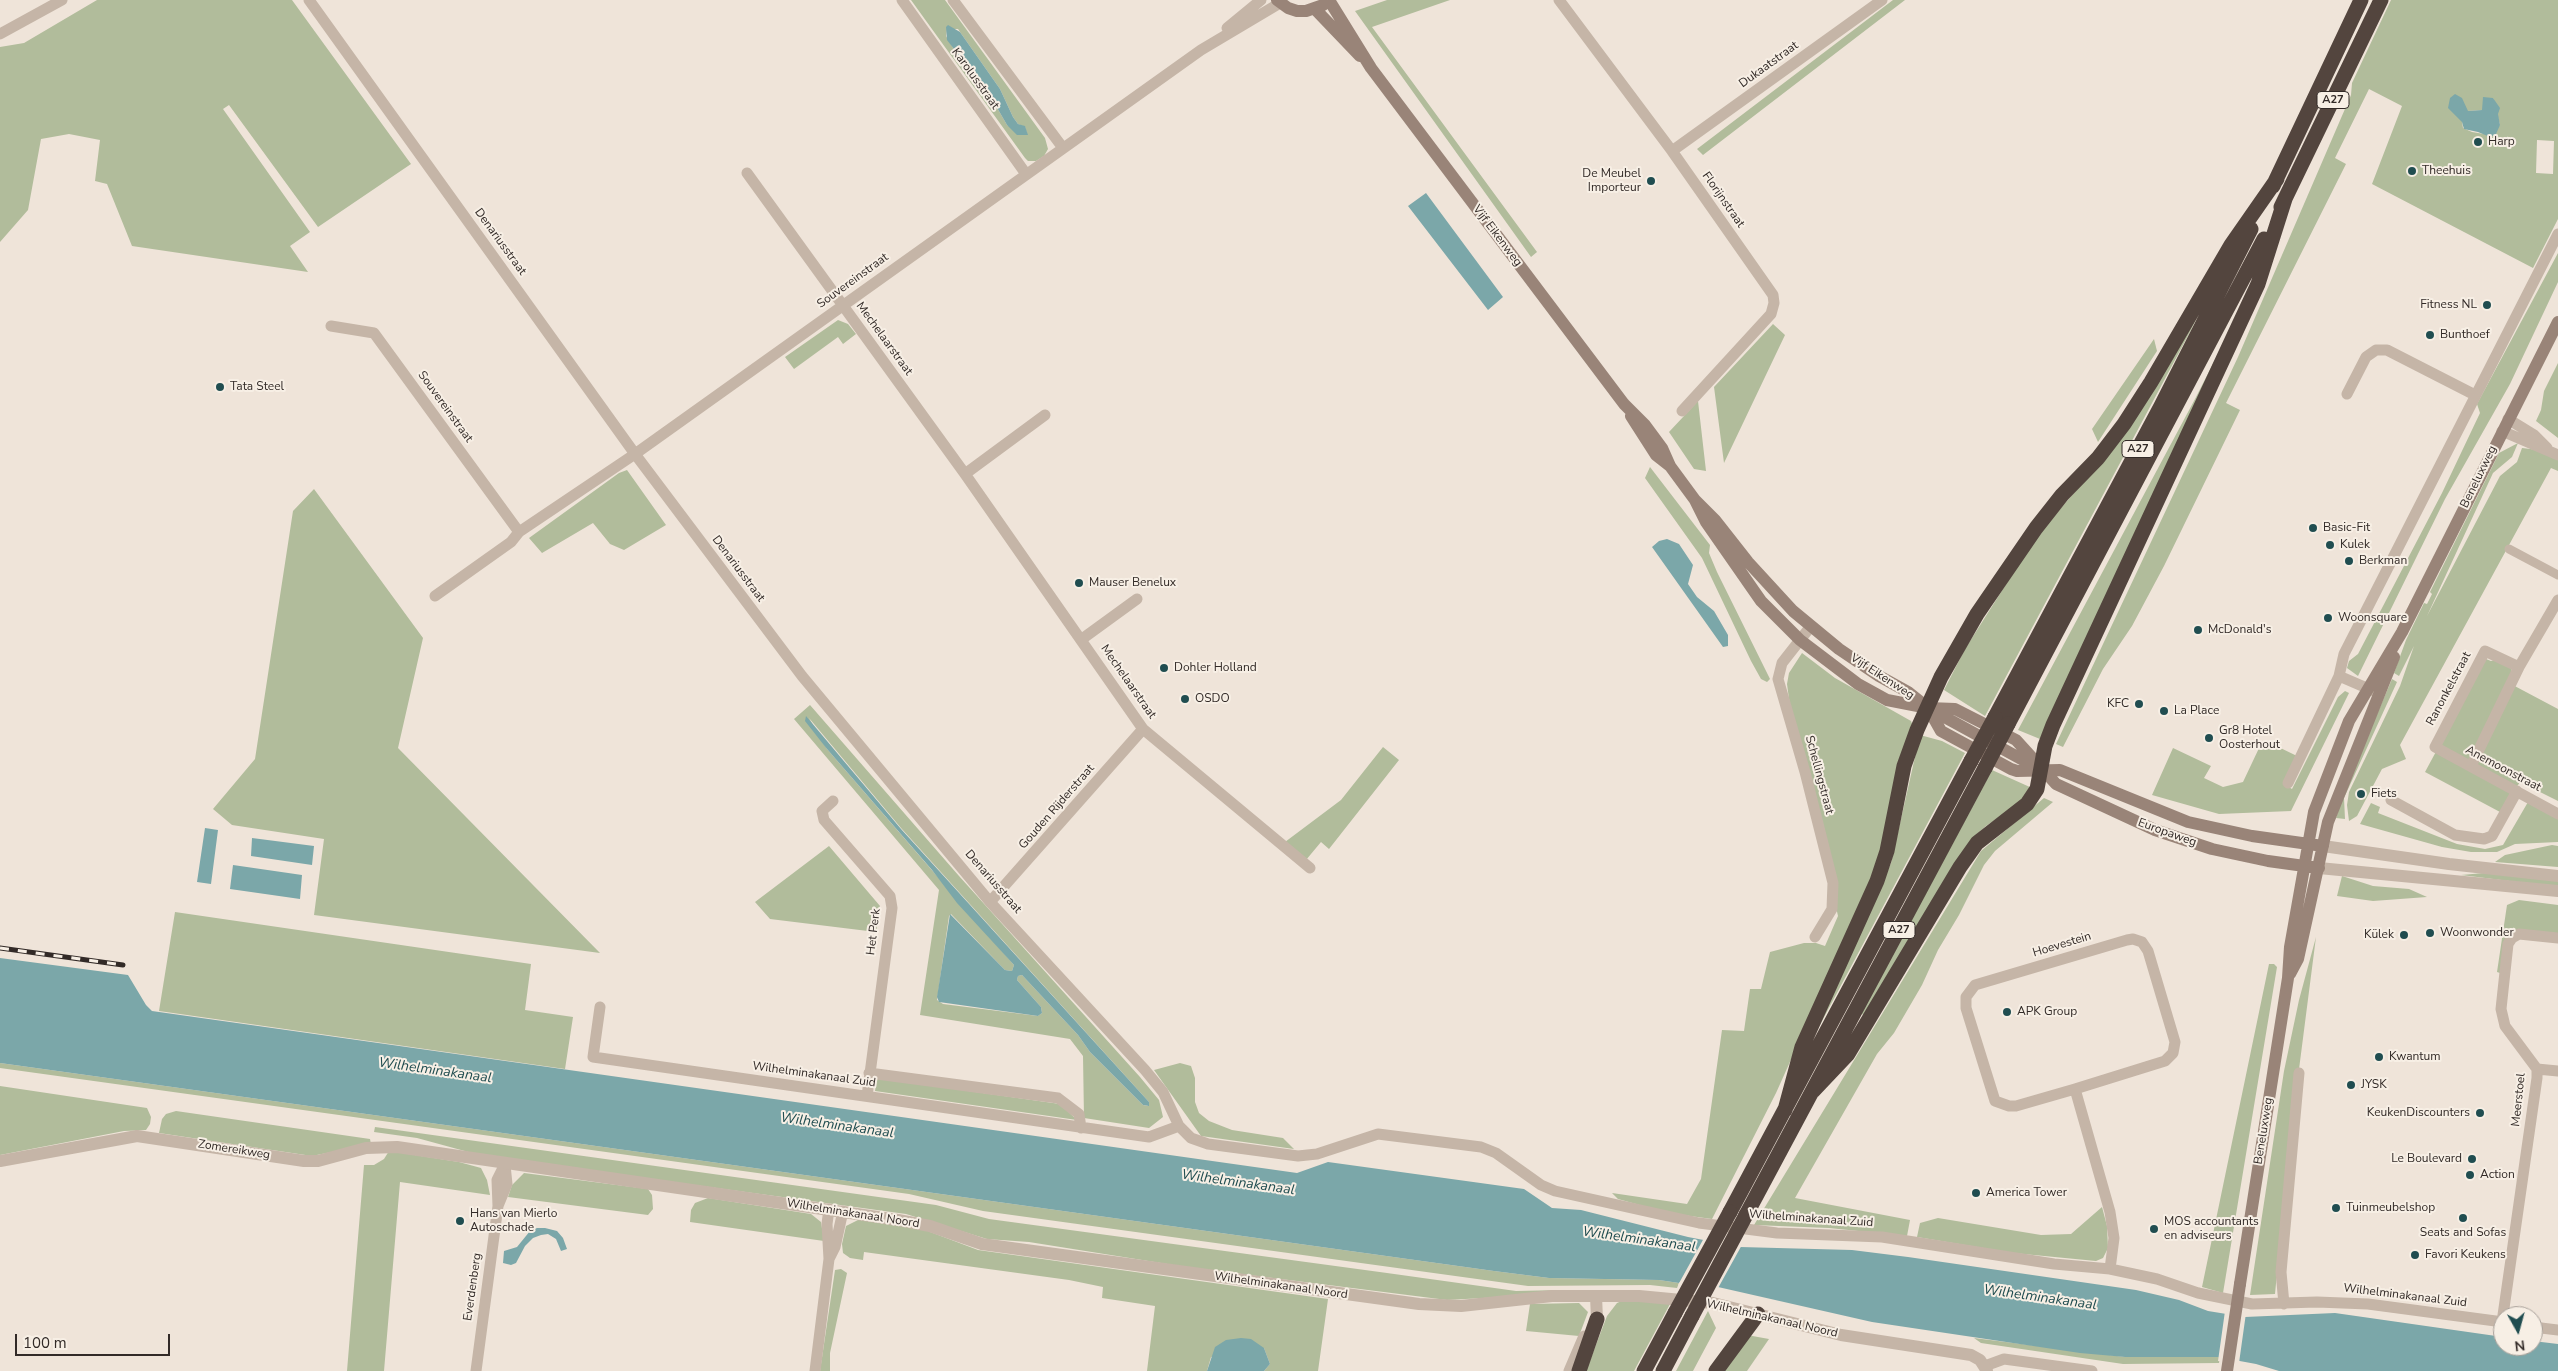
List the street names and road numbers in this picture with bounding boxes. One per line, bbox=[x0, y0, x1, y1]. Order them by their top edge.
street label: Dukaatstraat bbox=[1737, 39, 1801, 91]
street label: Karolusstraat bbox=[948, 46, 1002, 112]
road number: A27 bbox=[2317, 92, 2349, 108]
street label: Florijnstraat bbox=[1699, 169, 1747, 231]
street label: Vijf Eikenweg bbox=[1469, 202, 1525, 270]
street label: Denariusstraat bbox=[471, 206, 529, 278]
street label: Souvereinstraat bbox=[815, 250, 891, 312]
street label: Mechelaarstraat bbox=[853, 300, 915, 378]
street label: Souvereinstraat bbox=[414, 369, 476, 445]
road number: A27 bbox=[2122, 440, 2154, 458]
street label: Beneluxweg bbox=[2458, 443, 2500, 511]
street label: Denariusstraat bbox=[708, 533, 768, 605]
street label: Mechelaarstraat bbox=[1097, 642, 1159, 722]
street label: Ranonkelstraat bbox=[2424, 650, 2474, 728]
street label: Vijf Eikenweg bbox=[1847, 651, 1917, 703]
street label: Schellingstraat bbox=[1802, 734, 1836, 816]
street label: Anemoonstraat bbox=[2463, 743, 2543, 795]
street label: Gouden Rijderstraat bbox=[1016, 762, 1098, 852]
street label: Europaweg bbox=[2136, 816, 2198, 850]
street label: Denariusstraat bbox=[962, 847, 1024, 917]
street label: Het Perk bbox=[864, 908, 884, 956]
road number: A27 bbox=[1883, 922, 1915, 938]
street label: Hoevestein bbox=[2031, 929, 2093, 961]
street label: Wilhelminakanaal Zuid bbox=[751, 1059, 877, 1091]
street label: Meerstoel bbox=[2509, 1073, 2529, 1127]
street label: Beneluxweg bbox=[2252, 1096, 2276, 1166]
street label: Zomereikweg bbox=[197, 1137, 271, 1163]
street label: Wilhelminakanaal Noord bbox=[785, 1196, 921, 1232]
street label: Wilhelminakanaal Zuid bbox=[1748, 1207, 1874, 1231]
street label: Everdenberg bbox=[461, 1252, 485, 1322]
street label: Wilhelminakanaal Noord bbox=[1213, 1270, 1349, 1302]
street label: Wilhelminakanaal Zuid bbox=[2342, 1281, 2468, 1311]
street label: Wilhelminakanaal Noord bbox=[1705, 1297, 1839, 1341]

